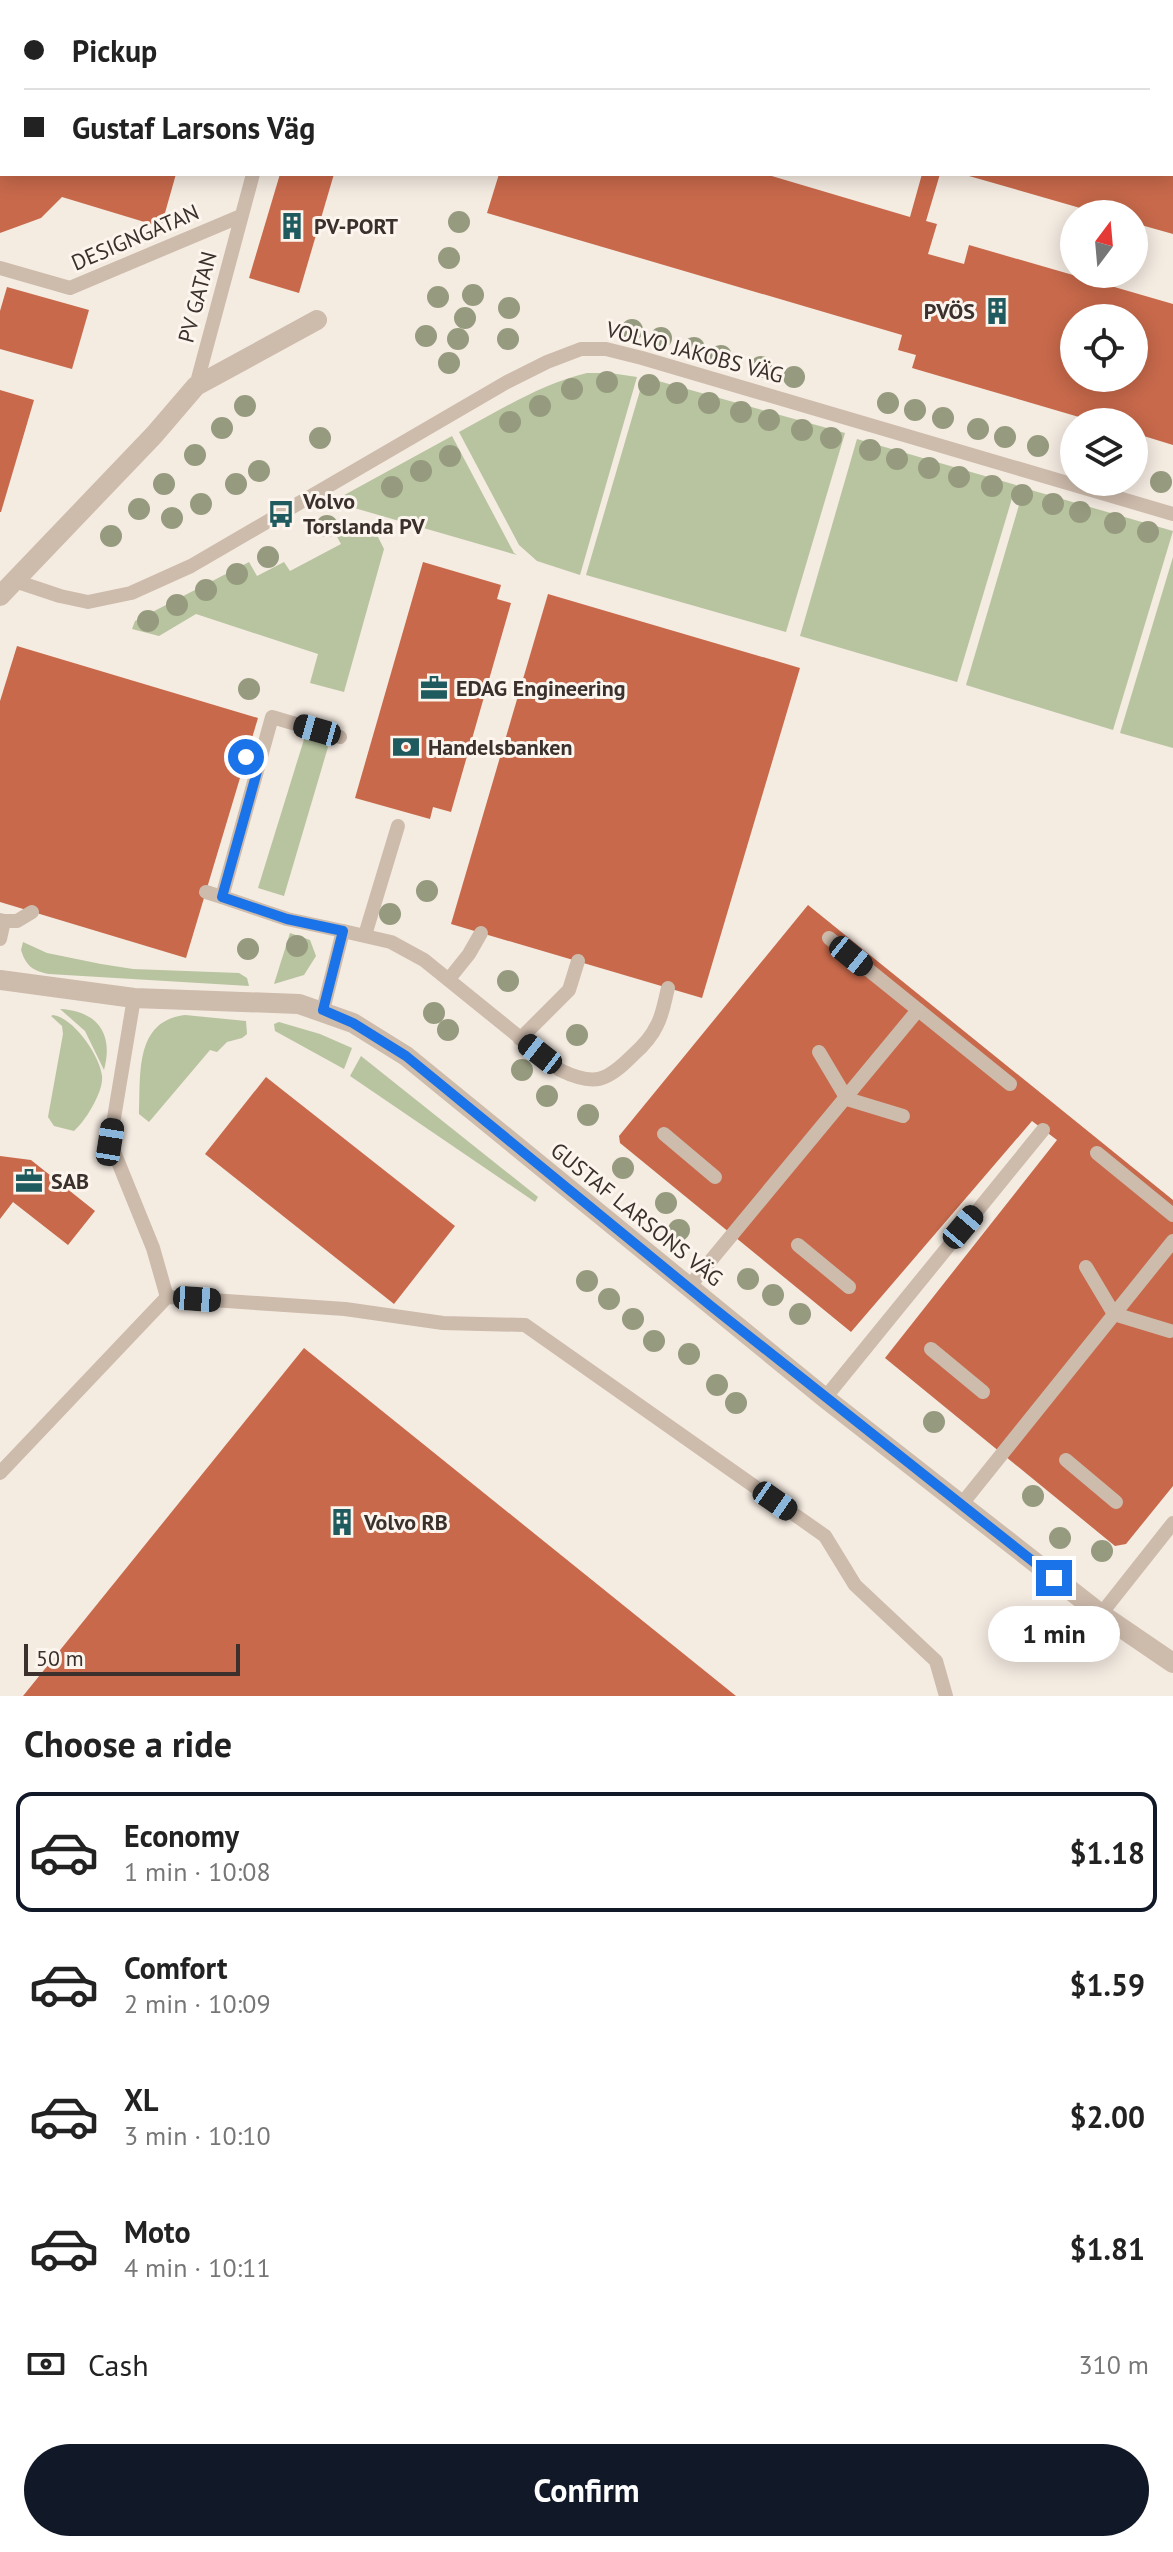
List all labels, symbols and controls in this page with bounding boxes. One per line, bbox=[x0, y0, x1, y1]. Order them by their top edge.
text: Pickup bbox=[72, 31, 157, 70]
text: Gustaf Larsons Väg bbox=[72, 108, 315, 147]
street label: DESIGNGATAN bbox=[67, 198, 203, 276]
north arrow bbox=[1060, 200, 1148, 288]
map controls bbox=[1060, 200, 1148, 496]
building icon: PV-PORT bbox=[277, 211, 307, 241]
place label: PV-PORT bbox=[314, 212, 399, 240]
street label: PV GATAN bbox=[171, 248, 223, 346]
building icon: PVÖS bbox=[982, 296, 1012, 326]
place label: PVÖS bbox=[924, 297, 975, 325]
button: locate bbox=[1060, 304, 1148, 392]
street label: VOLVO JAKOBS VÄG bbox=[602, 315, 787, 389]
button: layers bbox=[1060, 408, 1148, 496]
place label: Volvo Torslanda PV bbox=[302, 487, 426, 540]
bus stop icon: Volvo Torslanda PV bbox=[266, 499, 296, 529]
office icon: EDAG Engineering bbox=[419, 673, 449, 703]
place label: EDAG Engineering bbox=[456, 674, 626, 702]
car bbox=[291, 712, 343, 748]
bank icon: Handelsbanken bbox=[391, 732, 421, 762]
place label: Handelsbanken bbox=[428, 733, 572, 761]
route start bbox=[228, 739, 264, 775]
car bbox=[825, 932, 877, 980]
car bbox=[514, 1030, 566, 1078]
car bbox=[94, 1116, 126, 1168]
street label: GUSTAF LARSONS VÄG bbox=[545, 1136, 729, 1292]
office icon: SAB bbox=[14, 1166, 44, 1196]
place label: SAB bbox=[51, 1167, 89, 1195]
car bbox=[938, 1201, 988, 1253]
car bbox=[172, 1285, 222, 1313]
car bbox=[748, 1477, 802, 1525]
building icon: Volvo RB bbox=[327, 1507, 357, 1537]
place label: Volvo RB bbox=[363, 1508, 448, 1536]
route end bbox=[1036, 1560, 1072, 1596]
callout: 1 min bbox=[988, 1606, 1120, 1662]
text: 1 min bbox=[1022, 1617, 1086, 1650]
scale bar bbox=[24, 1640, 240, 1676]
text: 50 m bbox=[36, 1644, 84, 1672]
text: Choose a ride bbox=[24, 1720, 232, 1767]
icon: car bbox=[28, 1816, 100, 1888]
text: Economy bbox=[124, 1816, 239, 1855]
text: $1.18 bbox=[1070, 1833, 1145, 1872]
text: 1 min · 10:08 bbox=[124, 1855, 271, 1888]
icon: car bbox=[28, 1948, 100, 2020]
text: Comfort bbox=[124, 1948, 227, 1987]
text: $1.59 bbox=[1070, 1965, 1145, 2004]
text: 2 min · 10:09 bbox=[124, 1987, 271, 2020]
icon: car bbox=[28, 2080, 100, 2152]
text: XL bbox=[124, 2080, 158, 2119]
text: $2.00 bbox=[1070, 2097, 1145, 2136]
text: 3 min · 10:10 bbox=[124, 2119, 271, 2152]
icon: car bbox=[28, 2212, 100, 2284]
text: Moto bbox=[124, 2212, 191, 2251]
text: $1.81 bbox=[1070, 2229, 1145, 2268]
text: 4 min · 10:11 bbox=[124, 2251, 271, 2284]
icon: cash bbox=[24, 2342, 68, 2386]
text: Cash bbox=[88, 2345, 149, 2384]
text: 310 m bbox=[1078, 2348, 1149, 2381]
button: Confirm bbox=[24, 2444, 1149, 2536]

